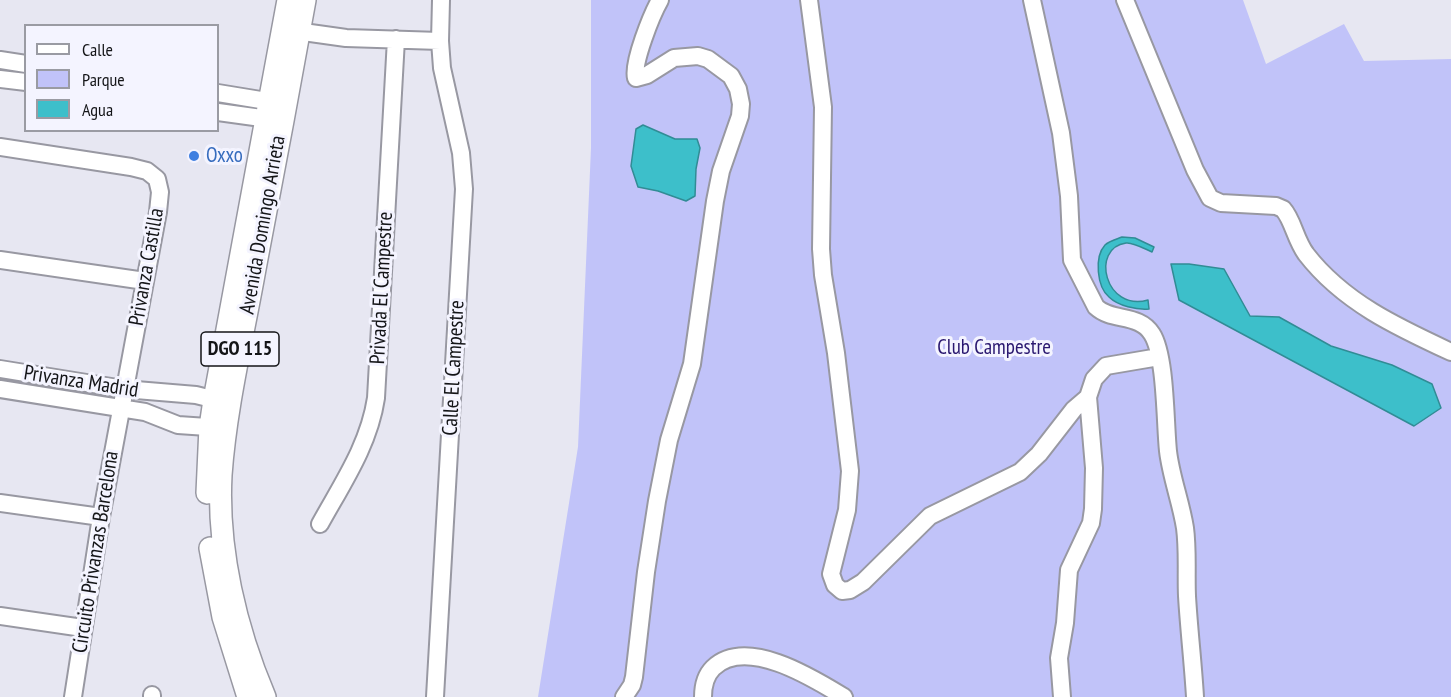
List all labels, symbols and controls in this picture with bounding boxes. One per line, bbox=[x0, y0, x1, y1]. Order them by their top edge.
legend bbox=[24, 24, 219, 132]
text: Calle bbox=[82, 38, 113, 61]
text: Parque bbox=[82, 68, 125, 91]
text: Agua bbox=[82, 98, 113, 121]
street label: Avenida Domingo Arrieta bbox=[235, 134, 291, 316]
place label: Oxxo bbox=[206, 143, 243, 169]
marker: Oxxo bbox=[187, 149, 201, 163]
street label: Privanza Castilla bbox=[124, 206, 170, 328]
street label: Privada El Campestre bbox=[365, 211, 399, 365]
street label: Calle El Campestre bbox=[438, 300, 470, 436]
road number: DGO 115 bbox=[201, 332, 279, 366]
park label: Club Campestre bbox=[937, 335, 1051, 361]
street label: Privanza Madrid bbox=[22, 361, 140, 403]
street label: Circuito Privanzas Barcelona bbox=[68, 449, 124, 655]

